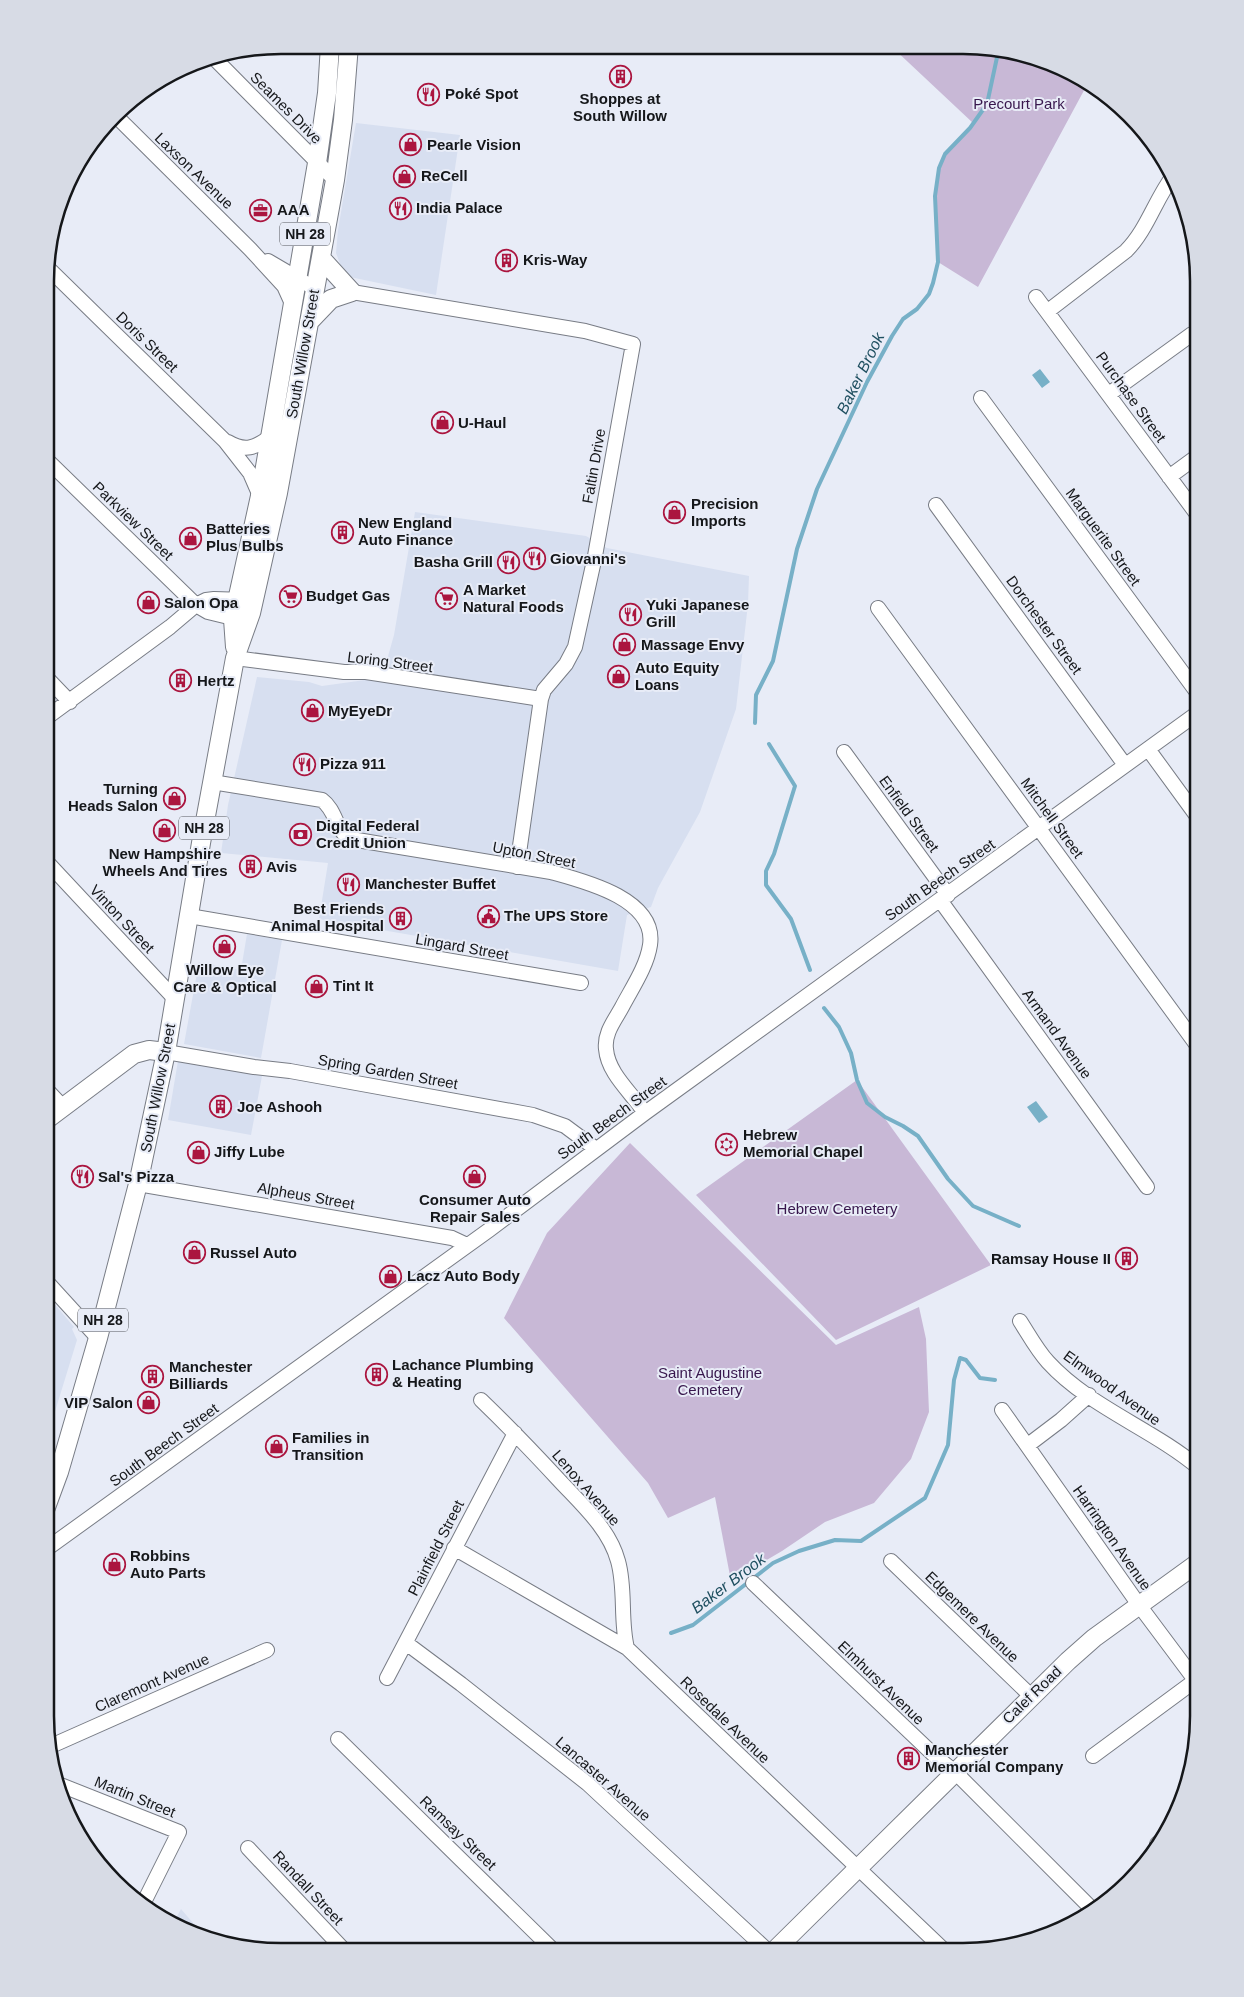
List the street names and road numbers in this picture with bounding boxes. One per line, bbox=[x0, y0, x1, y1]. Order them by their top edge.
street label: Seames Drive bbox=[247, 68, 326, 147]
street label: Laxson Avenue bbox=[152, 129, 237, 212]
road number: NH 28 bbox=[280, 222, 330, 245]
street label: South Willow Street bbox=[283, 287, 322, 420]
street label: Doris Street bbox=[113, 308, 182, 376]
street label: Purchase Street bbox=[1093, 348, 1170, 446]
street label: Faltin Drive bbox=[579, 427, 608, 505]
street label: Parkview Street bbox=[90, 478, 178, 564]
street label: Marguerite Street bbox=[1062, 485, 1145, 589]
street label: Dorchester Street bbox=[1003, 572, 1086, 678]
street label: Loring Street bbox=[346, 648, 435, 675]
street label: Enfield Street bbox=[876, 772, 943, 856]
street label: Mitchell Street bbox=[1018, 774, 1088, 862]
road number: NH 28 bbox=[179, 816, 229, 840]
street label: South Beech Street bbox=[882, 835, 999, 924]
street label: Upton Street bbox=[491, 838, 578, 871]
street label: Vinton Street bbox=[87, 881, 159, 957]
street label: Lingard Street bbox=[414, 930, 511, 963]
street label: Armand Avenue bbox=[1019, 986, 1096, 1082]
street label: South Willow Street bbox=[137, 1021, 178, 1154]
street label: Spring Garden Street bbox=[317, 1051, 460, 1092]
street label: South Beech Street bbox=[554, 1072, 670, 1163]
street label: Alpheus Street bbox=[256, 1179, 357, 1213]
road number: NH 28 bbox=[78, 1308, 128, 1332]
street label: Elmwood Avenue bbox=[1061, 1347, 1164, 1428]
street label: South Beech Street bbox=[106, 1399, 222, 1490]
street label: Lenox Avenue bbox=[549, 1446, 624, 1529]
street label: Harrington Avenue bbox=[1070, 1482, 1155, 1593]
street label: Plainfield Street bbox=[404, 1496, 467, 1598]
street label: Edgemere Avenue bbox=[922, 1568, 1023, 1666]
street label: Elmhurst Avenue bbox=[835, 1637, 928, 1728]
street label: Claremont Avenue bbox=[92, 1650, 212, 1715]
street label: Calef Road bbox=[999, 1662, 1065, 1727]
street label: Rosedale Avenue bbox=[677, 1673, 773, 1767]
street label: Lancaster Avenue bbox=[553, 1733, 654, 1824]
street label: Martin Street bbox=[92, 1773, 179, 1821]
street label: Ramsay Street bbox=[417, 1792, 501, 1874]
street label: Randall Street bbox=[270, 1847, 348, 1929]

